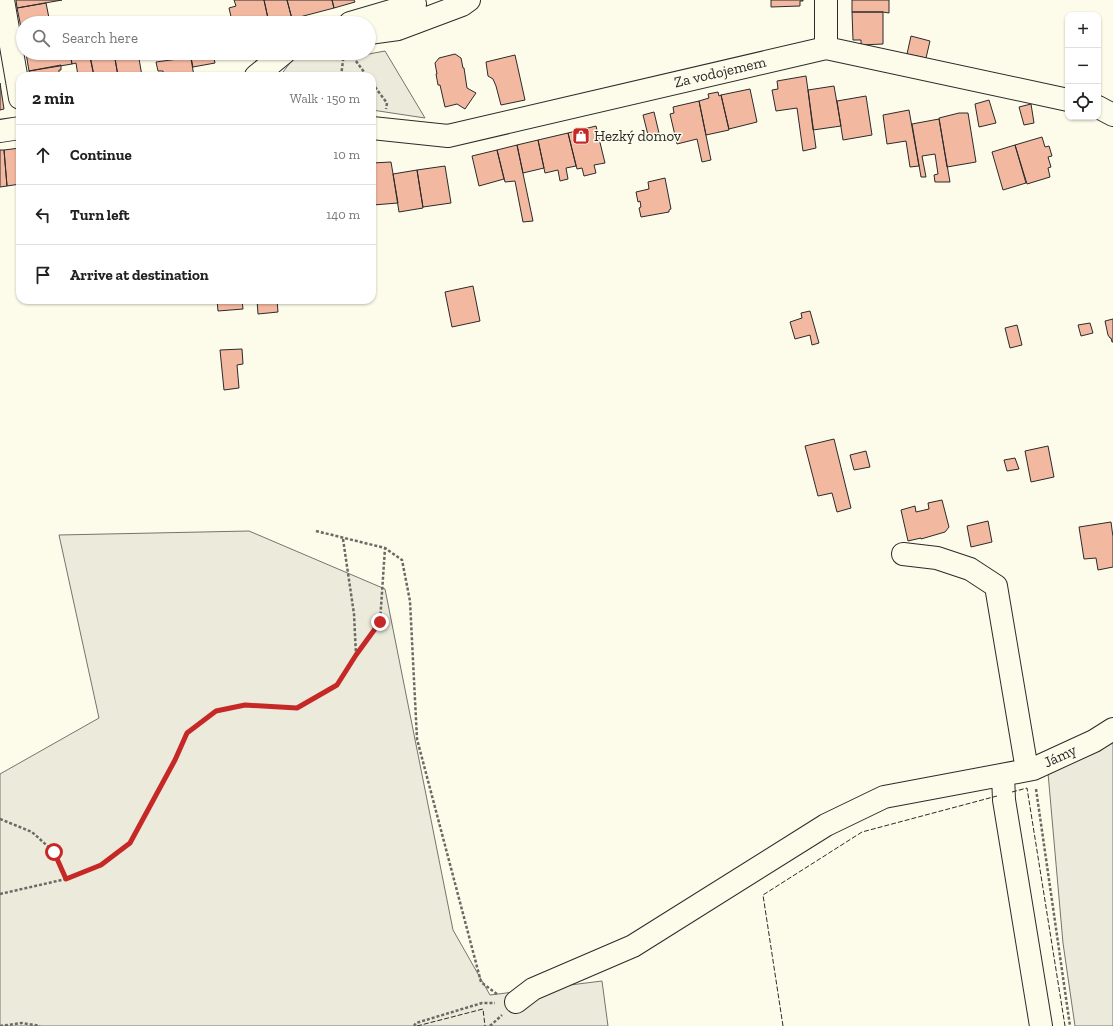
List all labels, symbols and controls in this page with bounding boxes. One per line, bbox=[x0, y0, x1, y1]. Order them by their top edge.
map controls bbox=[1065, 12, 1101, 120]
button: + bbox=[1065, 12, 1101, 48]
search box bbox=[16, 16, 376, 60]
icon: search bbox=[30, 27, 52, 49]
text: Search here bbox=[62, 29, 138, 47]
button: − bbox=[1065, 48, 1101, 84]
street label: Za vodojemem bbox=[672, 53, 768, 91]
button: locate bbox=[1065, 84, 1101, 120]
text: 2 min bbox=[32, 88, 74, 108]
text: Walk · 150 m bbox=[290, 91, 360, 106]
shop icon: Hezký domov bbox=[571, 126, 591, 146]
place label: Hezký domov bbox=[594, 127, 682, 145]
icon: ahead bbox=[32, 144, 54, 166]
text: Continue bbox=[70, 146, 132, 164]
text: 10 m bbox=[333, 147, 360, 162]
icon: left bbox=[32, 204, 54, 226]
text: Turn left bbox=[70, 206, 130, 224]
text: 140 m bbox=[326, 207, 360, 222]
icon: arrive bbox=[32, 264, 54, 286]
text: Arrive at destination bbox=[70, 266, 209, 284]
route end bbox=[371, 613, 389, 631]
street label: Jámy bbox=[1041, 741, 1079, 771]
route start bbox=[45, 843, 63, 861]

